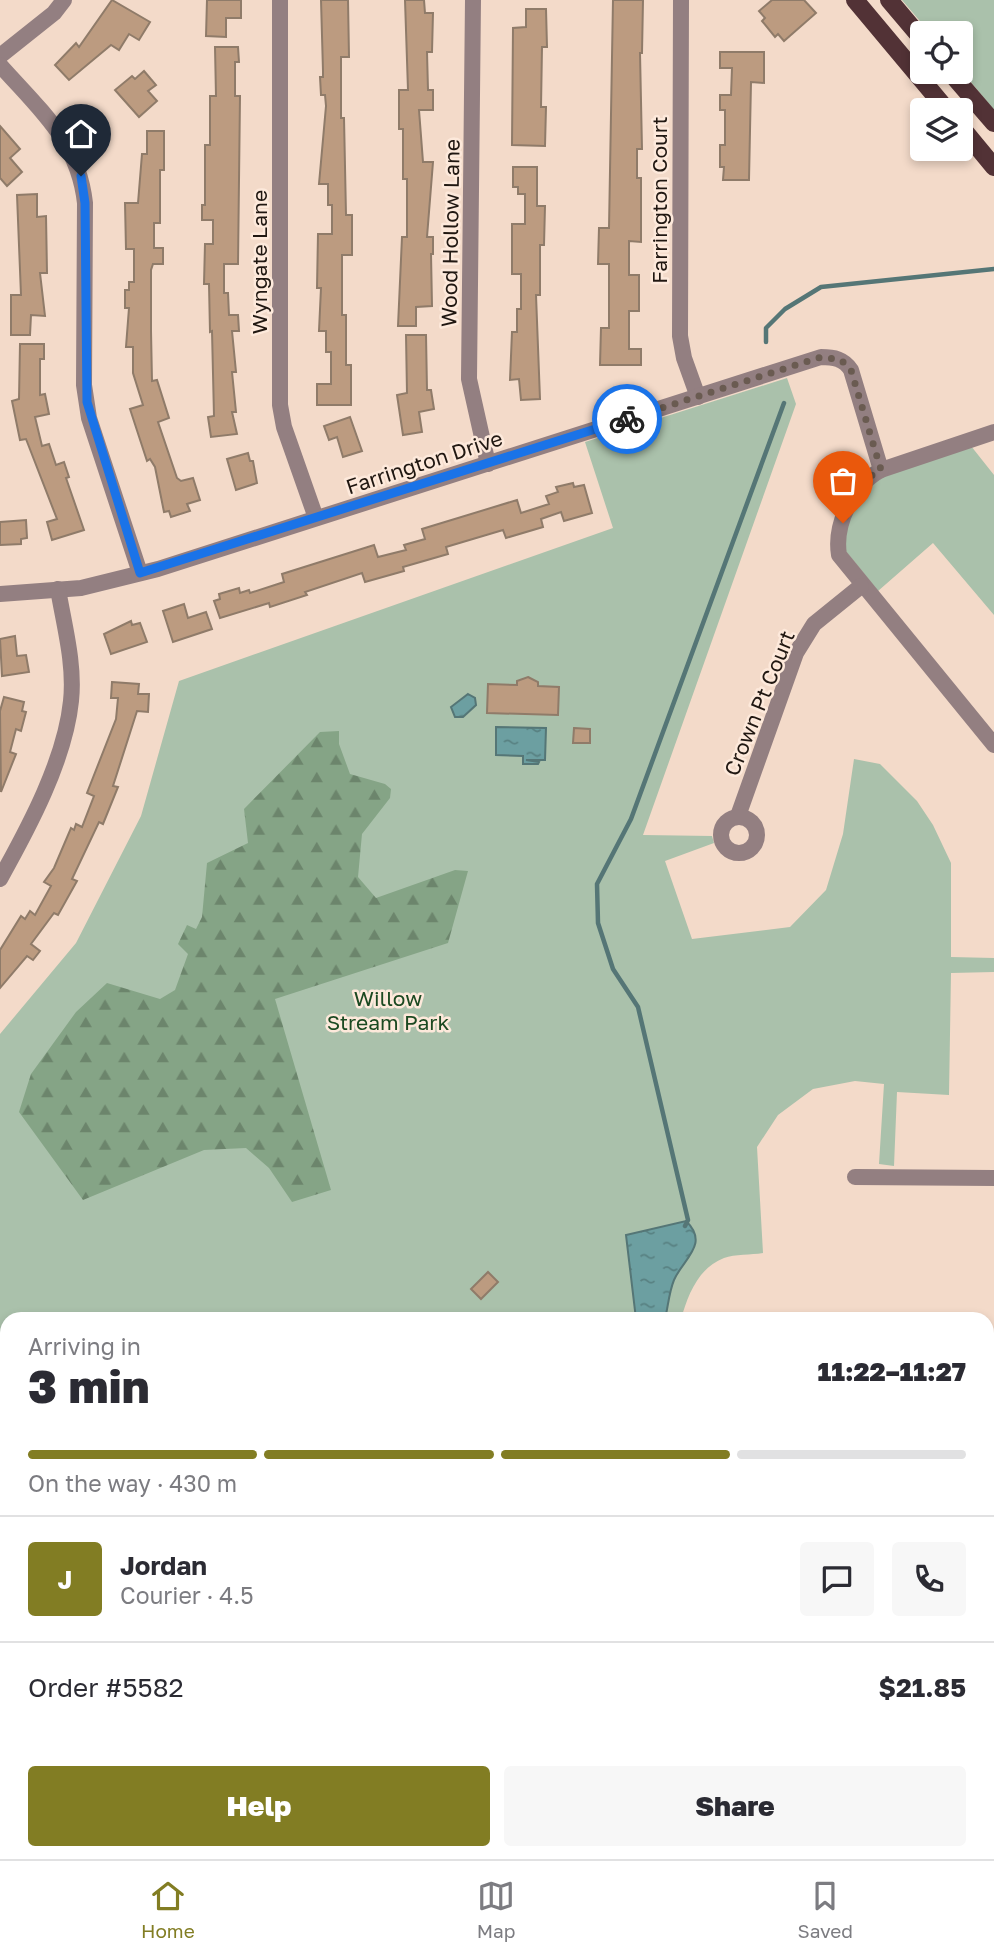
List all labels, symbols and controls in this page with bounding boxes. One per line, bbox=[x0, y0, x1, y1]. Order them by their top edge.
map controls bbox=[910, 21, 973, 161]
button: locate bbox=[910, 21, 973, 84]
button: layers bbox=[910, 98, 973, 161]
pin bbox=[51, 104, 111, 176]
icon: home bbox=[62, 115, 100, 153]
street label: Farrington Court bbox=[646, 116, 672, 284]
street label: Wood Hollow Lane bbox=[435, 139, 465, 327]
street label: Wyngate Lane bbox=[246, 190, 272, 334]
courier bbox=[592, 384, 662, 454]
icon: bike bbox=[608, 400, 646, 438]
street label: Farrington Drive bbox=[342, 424, 506, 500]
pin bbox=[813, 451, 873, 523]
icon: bag bbox=[824, 462, 862, 500]
street label: Crown Pt Court bbox=[718, 627, 800, 779]
park label: Willow Stream Park bbox=[327, 985, 450, 1035]
text: Arriving in bbox=[28, 1332, 141, 1360]
text: 11:22–11:27 bbox=[817, 1356, 966, 1387]
text: 3 min bbox=[28, 1358, 150, 1413]
text: On the way · 430 m bbox=[28, 1469, 237, 1497]
button: chat bbox=[800, 1542, 874, 1616]
button: phone bbox=[892, 1542, 966, 1616]
text: Jordan bbox=[120, 1550, 207, 1581]
text: J bbox=[58, 1564, 72, 1595]
text: Courier · 4.5 bbox=[120, 1581, 253, 1609]
text: Order #5582 bbox=[28, 1672, 184, 1703]
text: $21.85 bbox=[879, 1672, 966, 1703]
button: Help bbox=[28, 1766, 490, 1846]
button: Share bbox=[504, 1766, 966, 1846]
tab: Home bbox=[141, 1877, 195, 1942]
tab: Map bbox=[477, 1877, 515, 1942]
tab: Saved bbox=[797, 1877, 853, 1942]

